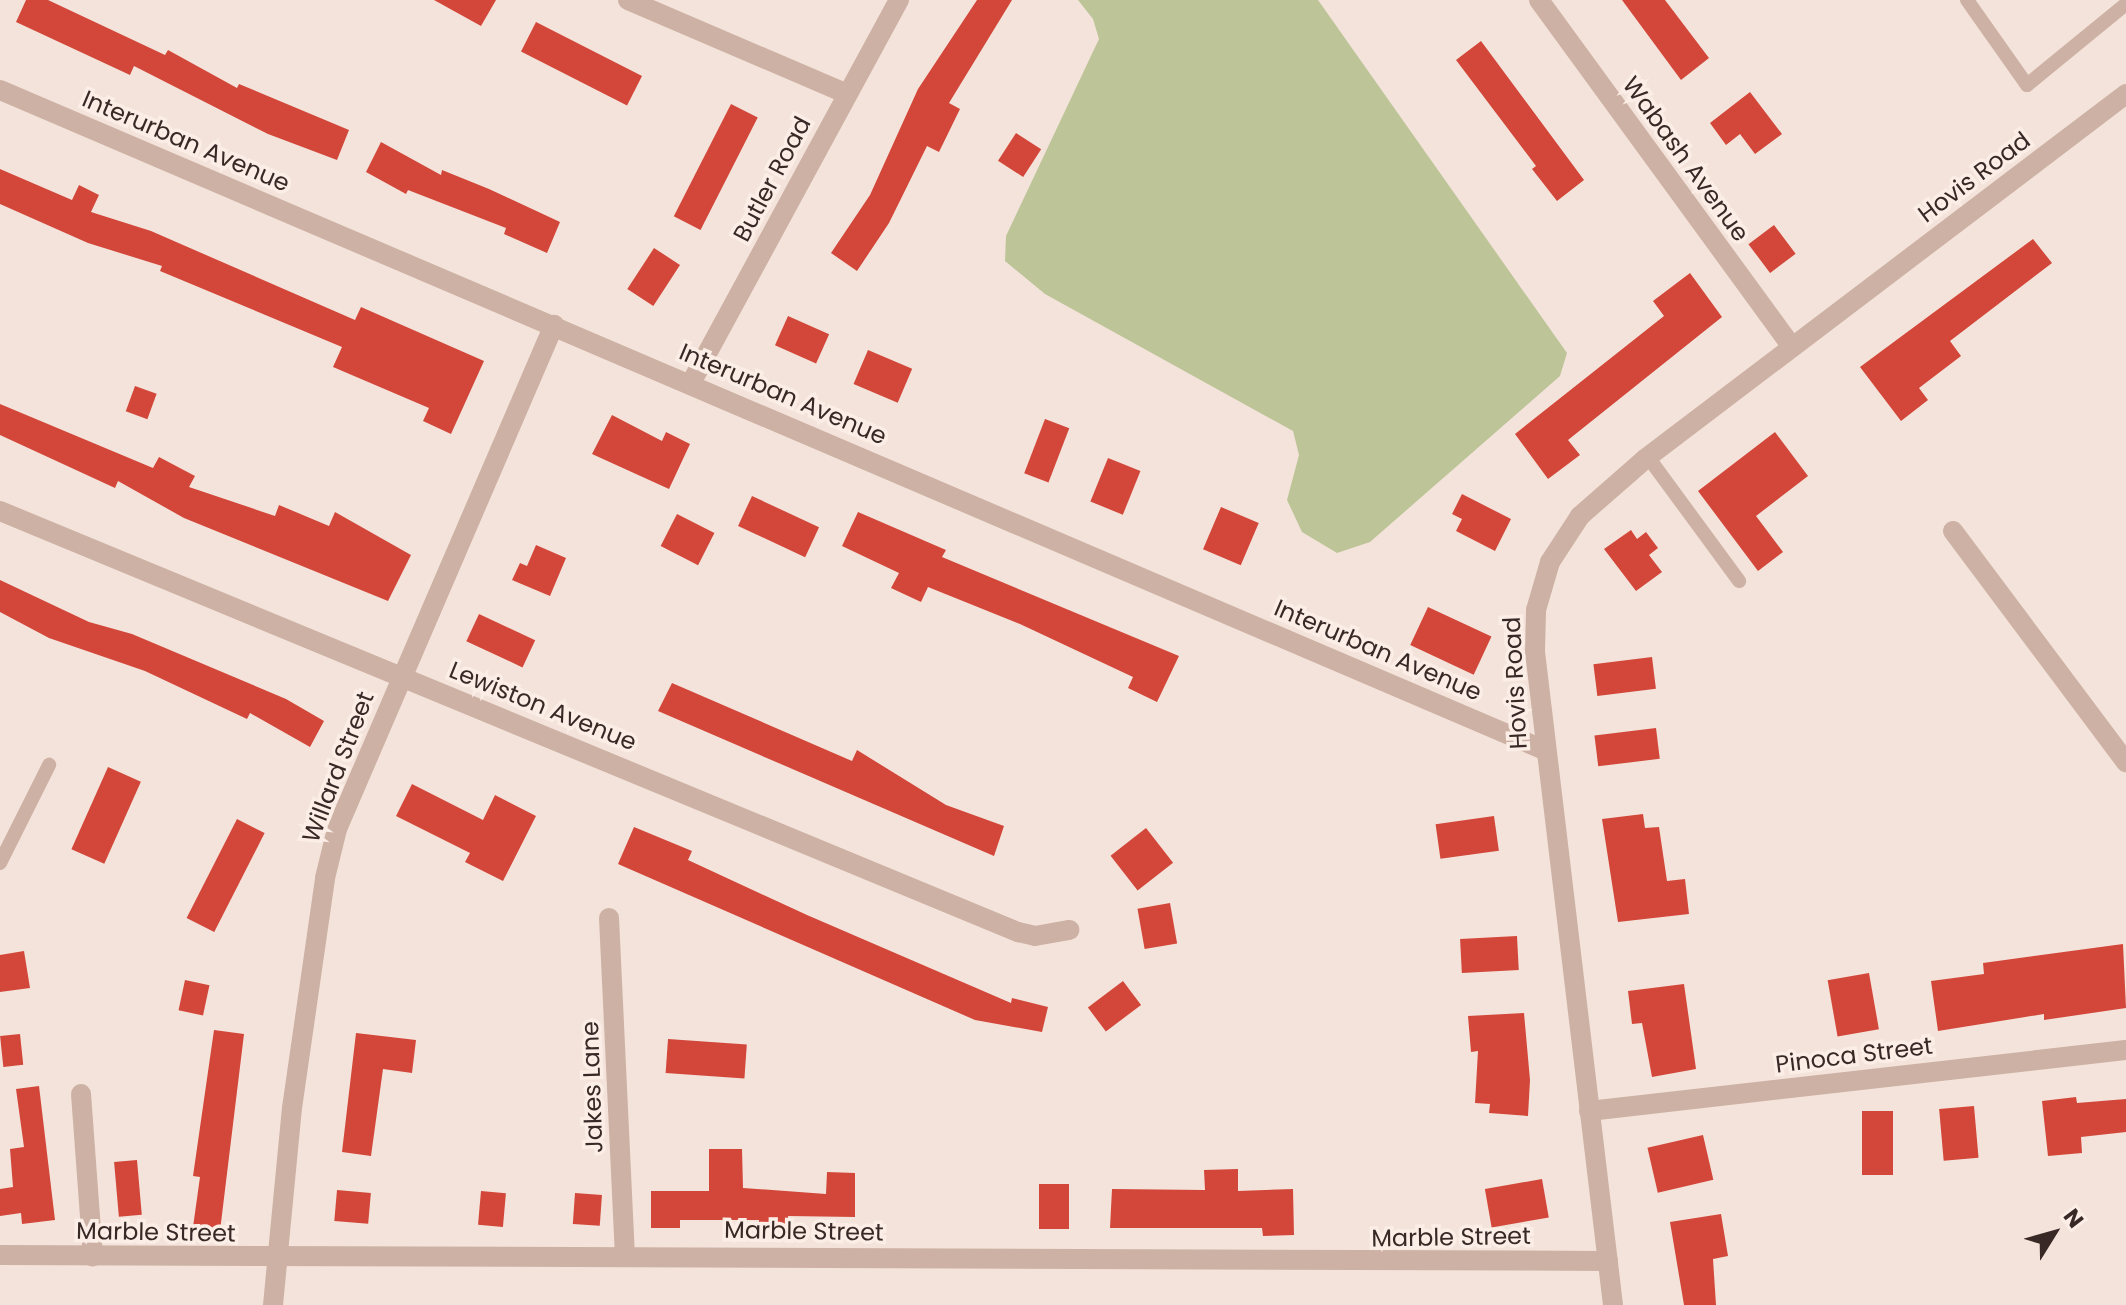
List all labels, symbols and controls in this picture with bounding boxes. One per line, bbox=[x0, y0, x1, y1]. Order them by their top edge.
street label: Wabash Avenue bbox=[1617, 71, 1755, 247]
street label: Interurban Avenue bbox=[78, 84, 294, 198]
street label: Butler Road bbox=[727, 112, 817, 246]
street label: Hovis Road bbox=[1912, 126, 2036, 228]
street label: Interurban Avenue bbox=[675, 337, 891, 451]
street label: Interurban Avenue bbox=[1270, 593, 1486, 707]
street label: Hovis Road bbox=[1497, 616, 1533, 750]
street label: Lewiston Avenue bbox=[445, 655, 641, 757]
street label: Willard Street bbox=[296, 688, 380, 846]
street label: Jakes Lane bbox=[575, 1021, 609, 1153]
street label: Pinoca Street bbox=[1774, 1031, 1934, 1079]
north arrow bbox=[2014, 1193, 2094, 1273]
text: N bbox=[2056, 1202, 2091, 1234]
street label: Marble Street bbox=[724, 1215, 884, 1247]
street label: Marble Street bbox=[76, 1216, 236, 1248]
street label: Marble Street bbox=[1371, 1221, 1531, 1253]

